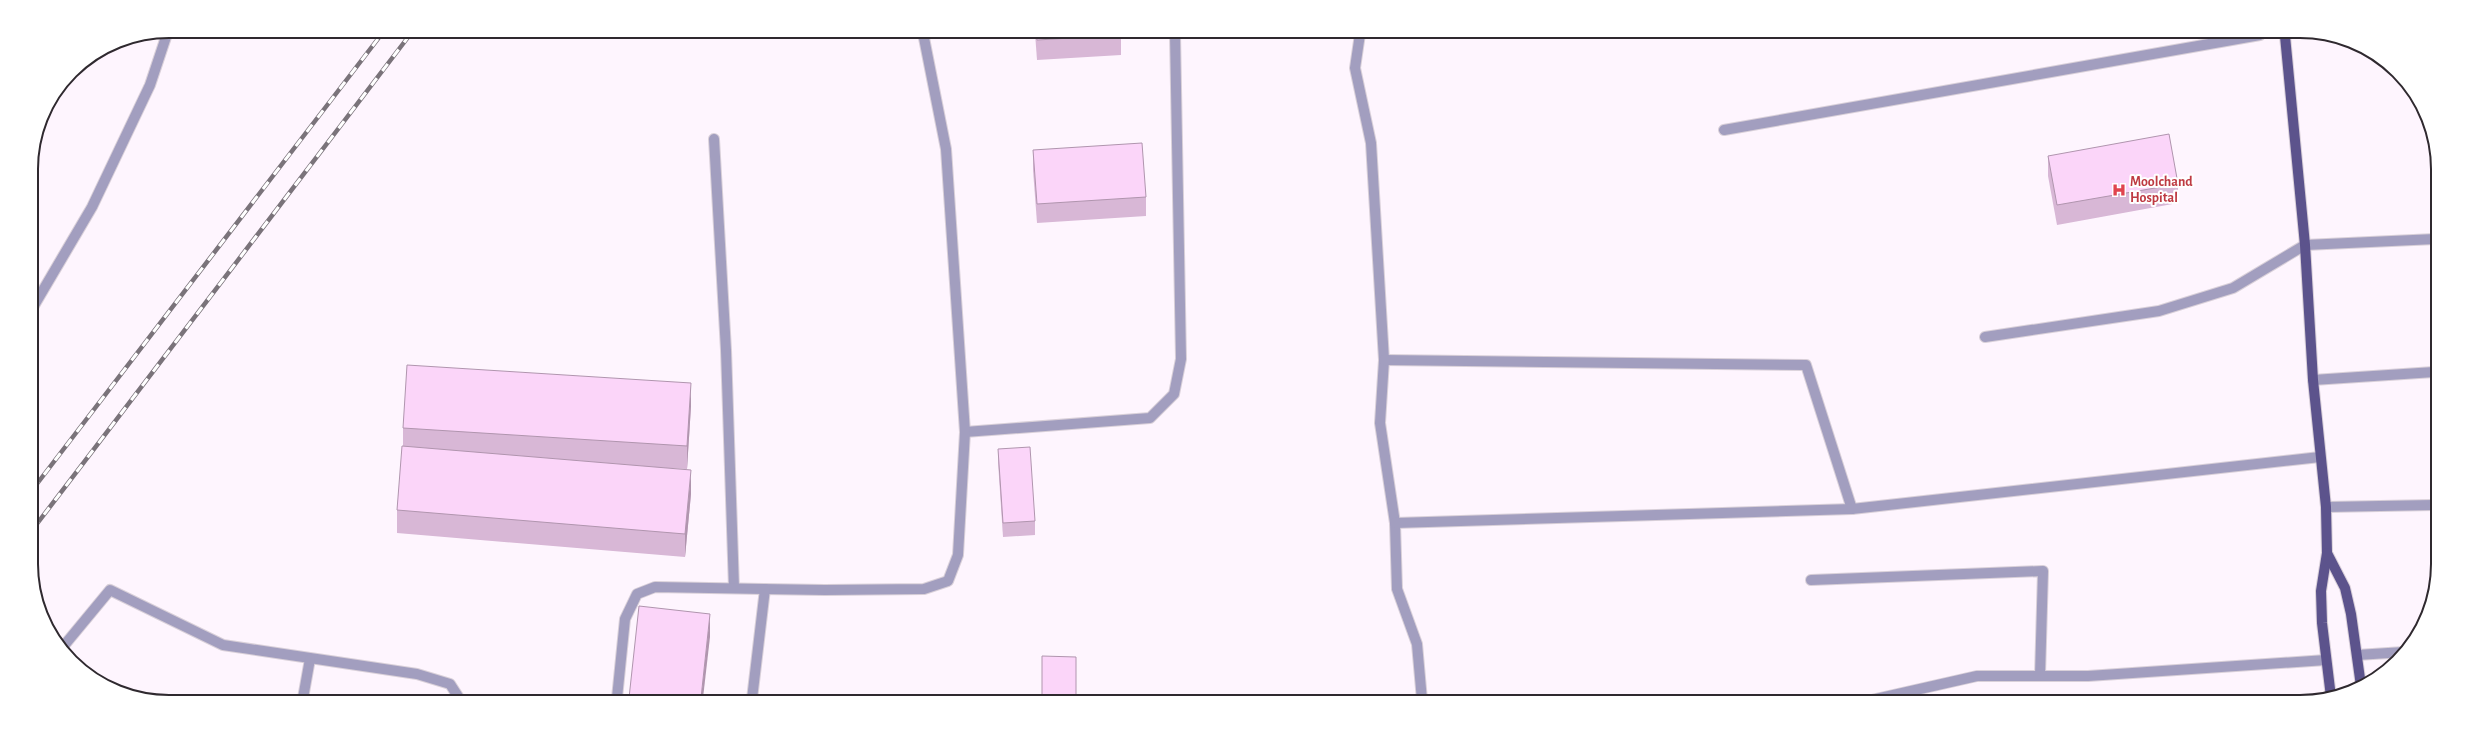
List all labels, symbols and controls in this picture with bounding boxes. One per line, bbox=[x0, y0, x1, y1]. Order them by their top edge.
place label: Moolchand Hospital bbox=[2130, 175, 2193, 205]
hospital icon: Moolchand Hospital bbox=[2111, 182, 2127, 198]

